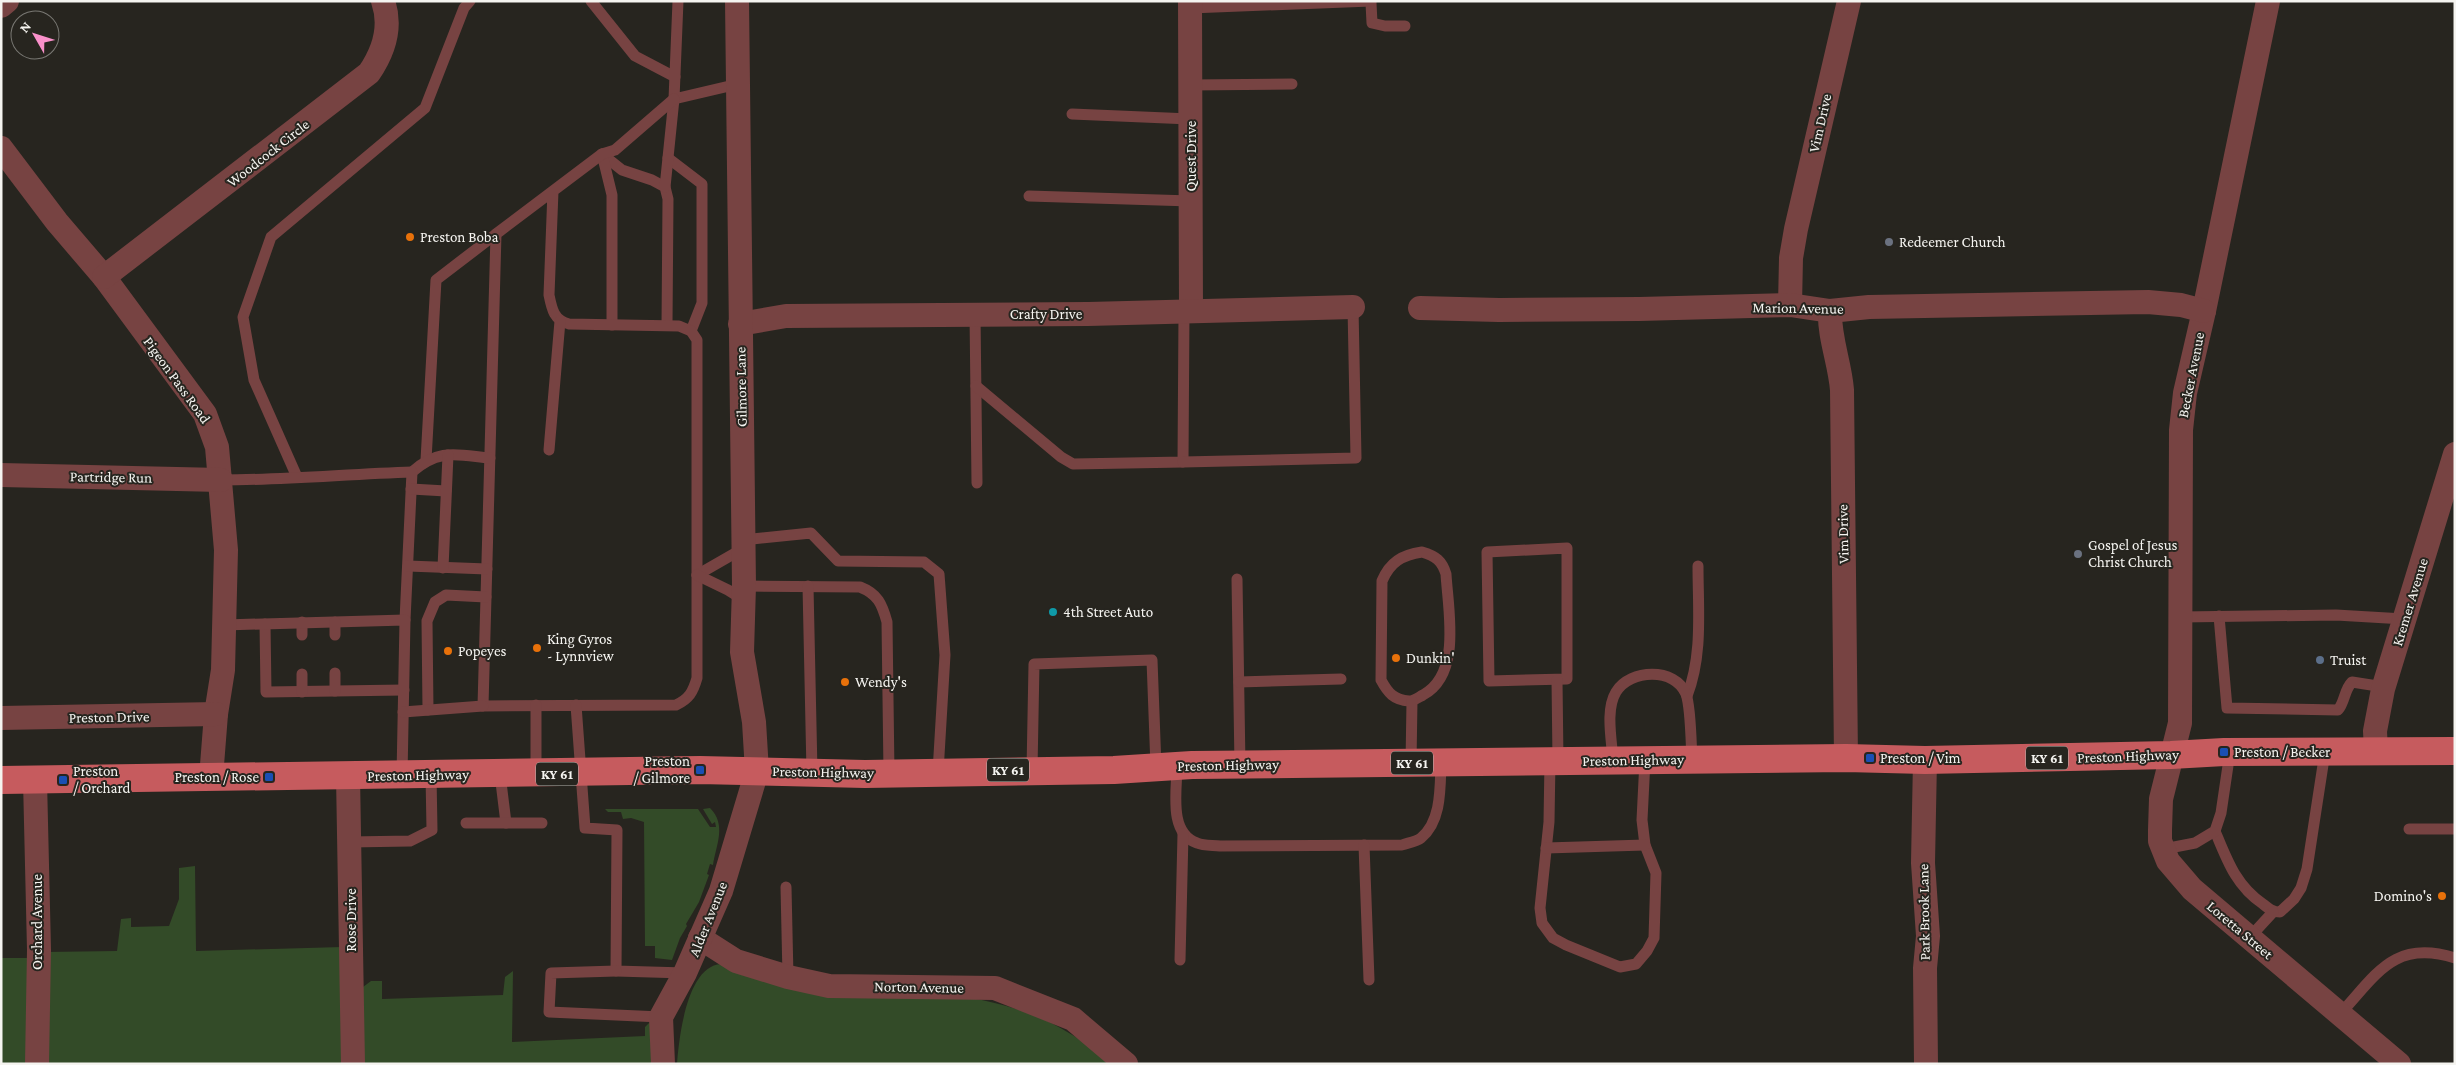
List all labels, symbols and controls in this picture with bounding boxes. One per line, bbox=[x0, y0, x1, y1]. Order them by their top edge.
north arrow bbox=[10, 10, 60, 60]
text: N bbox=[16, 18, 34, 36]
street label: Vim Drive bbox=[1805, 92, 1835, 154]
street label: Woodcock Circle bbox=[224, 116, 313, 190]
street label: Quest Drive bbox=[1183, 120, 1199, 191]
place label: Preston Boba bbox=[420, 229, 499, 245]
marker: Preston Boba bbox=[404, 231, 416, 243]
place label: Redeemer Church bbox=[1899, 234, 2006, 250]
marker: Redeemer Church bbox=[1883, 236, 1895, 248]
street label: Marion Avenue bbox=[1752, 299, 1844, 317]
street label: Crafty Drive bbox=[1010, 306, 1083, 323]
street label: Becker Avenue bbox=[2175, 330, 2207, 419]
street label: Pigeon Pass Road bbox=[140, 334, 214, 427]
street label: Gilmore Lane bbox=[732, 346, 750, 427]
street label: Partridge Run bbox=[70, 468, 152, 487]
street label: Vim Drive bbox=[1834, 504, 1852, 564]
place label: Gospel of Jesus Christ Church bbox=[2088, 537, 2178, 570]
marker: Gospel of Jesus Christ Church bbox=[2072, 548, 2084, 560]
street label: Kremer Avenue bbox=[2389, 556, 2431, 648]
place label: 4th Street Auto bbox=[1063, 604, 1153, 620]
marker: 4th Street Auto bbox=[1047, 606, 1059, 618]
place label: King Gyros - Lynnview bbox=[547, 631, 615, 665]
marker: King Gyros - Lynnview bbox=[531, 642, 543, 654]
place label: Popeyes bbox=[458, 643, 506, 660]
marker: Popeyes bbox=[442, 645, 454, 657]
place label: Dunkin' bbox=[1406, 650, 1455, 666]
marker: Dunkin' bbox=[1390, 652, 1402, 664]
place label: Truist bbox=[2330, 652, 2367, 668]
marker: Truist bbox=[2314, 654, 2326, 666]
place label: Wendy's bbox=[855, 674, 907, 691]
marker: Wendy's bbox=[839, 676, 851, 688]
street label: Preston Drive bbox=[68, 708, 150, 726]
place label: Preston / Becker bbox=[2234, 744, 2331, 760]
road number: KY 61 bbox=[2026, 746, 2068, 770]
street label: Preston Highway bbox=[2077, 746, 2179, 767]
marker: Preston / Becker bbox=[2218, 746, 2230, 758]
place label: Preston / Vim bbox=[1880, 750, 1961, 766]
road number: KY 61 bbox=[1391, 751, 1433, 774]
street label: Preston Highway bbox=[1582, 751, 1684, 770]
marker: Preston / Vim bbox=[1864, 752, 1876, 764]
place label: Preston / Gilmore bbox=[633, 753, 690, 786]
street label: Preston Highway bbox=[1177, 756, 1279, 775]
road number: KY 61 bbox=[987, 758, 1029, 782]
road number: KY 61 bbox=[536, 762, 578, 786]
place label: Preston / Orchard bbox=[73, 763, 130, 796]
street label: Preston Highway bbox=[772, 763, 874, 782]
marker: Preston / Gilmore bbox=[694, 764, 706, 776]
street label: Preston Highway bbox=[367, 766, 469, 785]
place label: Preston / Rose bbox=[175, 769, 259, 785]
marker: Preston / Rose bbox=[263, 771, 275, 783]
marker: Preston / Orchard bbox=[57, 774, 69, 786]
street label: Park Brook Lane bbox=[1915, 863, 1933, 960]
street label: Orchard Avenue bbox=[29, 874, 45, 970]
street label: Alder Avenue bbox=[686, 879, 730, 959]
street label: Rose Drive bbox=[343, 888, 359, 952]
place label: Domino's bbox=[2374, 888, 2432, 904]
marker: Domino's bbox=[2436, 890, 2448, 902]
street label: Loretta Street bbox=[2204, 898, 2277, 963]
street label: Norton Avenue bbox=[874, 978, 964, 996]

